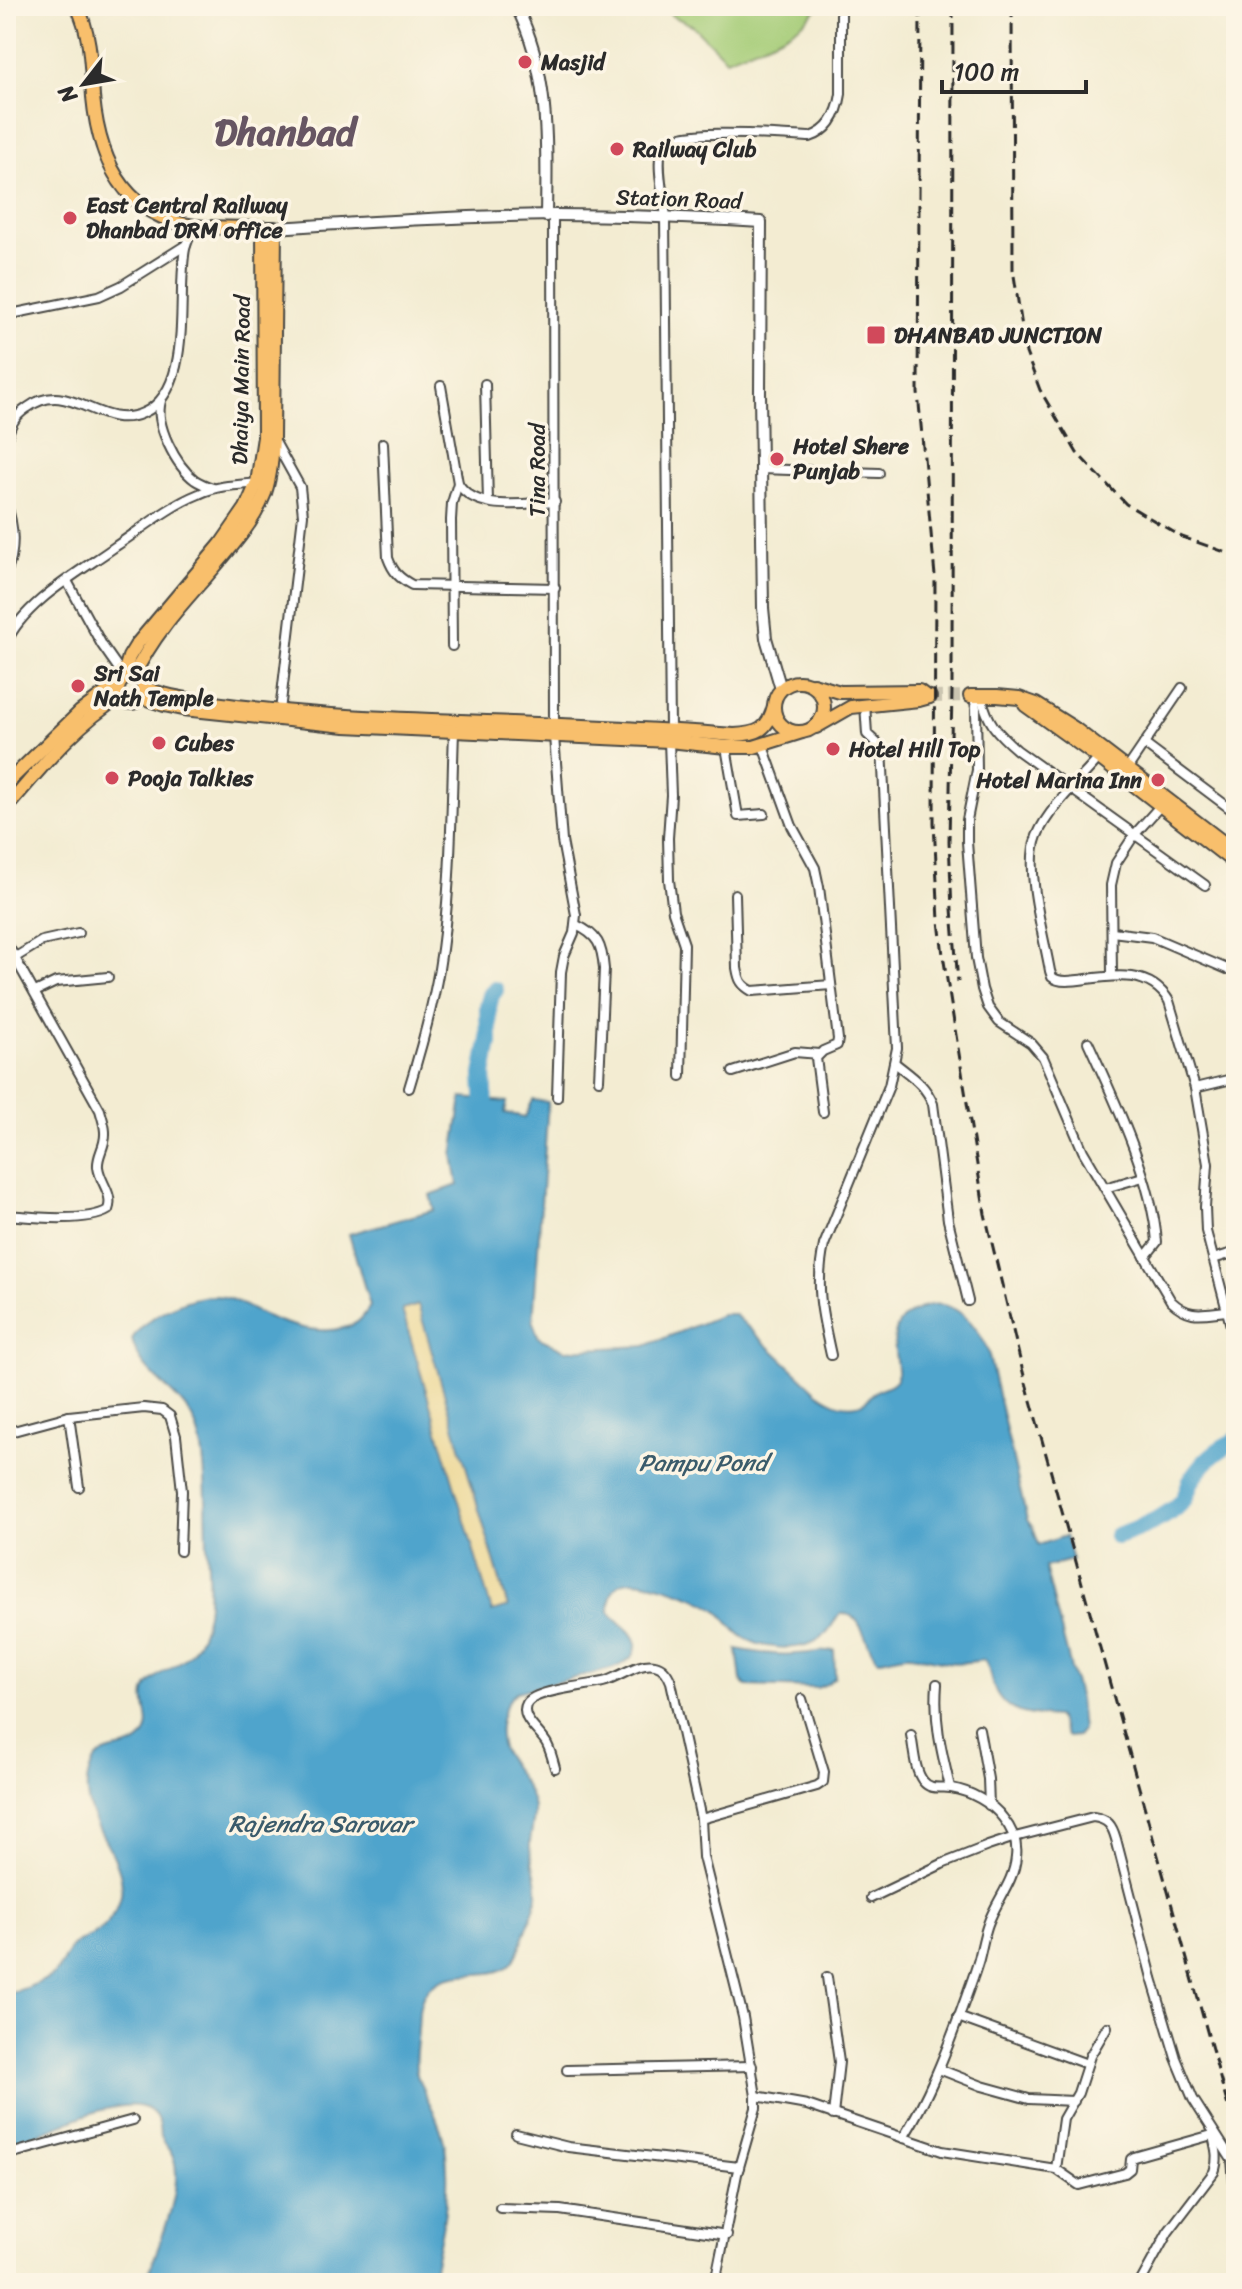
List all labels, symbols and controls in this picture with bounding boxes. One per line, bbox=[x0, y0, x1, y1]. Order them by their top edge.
place label: Masjid bbox=[540, 43, 607, 82]
north arrow bbox=[44, 44, 124, 124]
scale bar bbox=[942, 44, 1086, 94]
text: 100 m bbox=[954, 51, 1019, 93]
marker: Masjid bbox=[516, 53, 534, 71]
text: N bbox=[46, 77, 88, 111]
district label: Dhanbad bbox=[214, 99, 359, 166]
place label: Railway Club bbox=[632, 130, 757, 169]
marker: Railway Club bbox=[608, 140, 626, 158]
street label: Station Road bbox=[615, 177, 744, 221]
place label: East Central Railway Dhanbad DRM office bbox=[86, 186, 288, 250]
marker: East Central Railway Dhanbad DRM office bbox=[61, 209, 79, 227]
street label: Dhaiya Main Road bbox=[220, 293, 262, 465]
place label: DHANBAD JUNCTION bbox=[894, 316, 1103, 355]
marker: DHANBAD JUNCTION bbox=[865, 324, 887, 346]
street label: Tina Road bbox=[518, 422, 557, 517]
place label: Hotel Shere Punjab bbox=[792, 427, 910, 491]
marker: Hotel Shere Punjab bbox=[768, 450, 786, 468]
place label: Sri Sai Nath Temple bbox=[93, 654, 214, 718]
marker: Sri Sai Nath Temple bbox=[69, 677, 87, 695]
place label: Cubes bbox=[174, 724, 235, 763]
place label: Hotel Hill Top bbox=[848, 730, 981, 769]
marker: Cubes bbox=[150, 734, 168, 752]
marker: Hotel Hill Top bbox=[824, 740, 842, 758]
place label: Pooja Talkies bbox=[128, 759, 254, 798]
place label: Hotel Marina Inn bbox=[975, 761, 1142, 800]
marker: Pooja Talkies bbox=[103, 769, 121, 787]
marker: Hotel Marina Inn bbox=[1149, 771, 1167, 789]
water label: Pampu Pond bbox=[639, 1442, 774, 1484]
water label: Rajendra Sarovar bbox=[229, 1803, 415, 1845]

